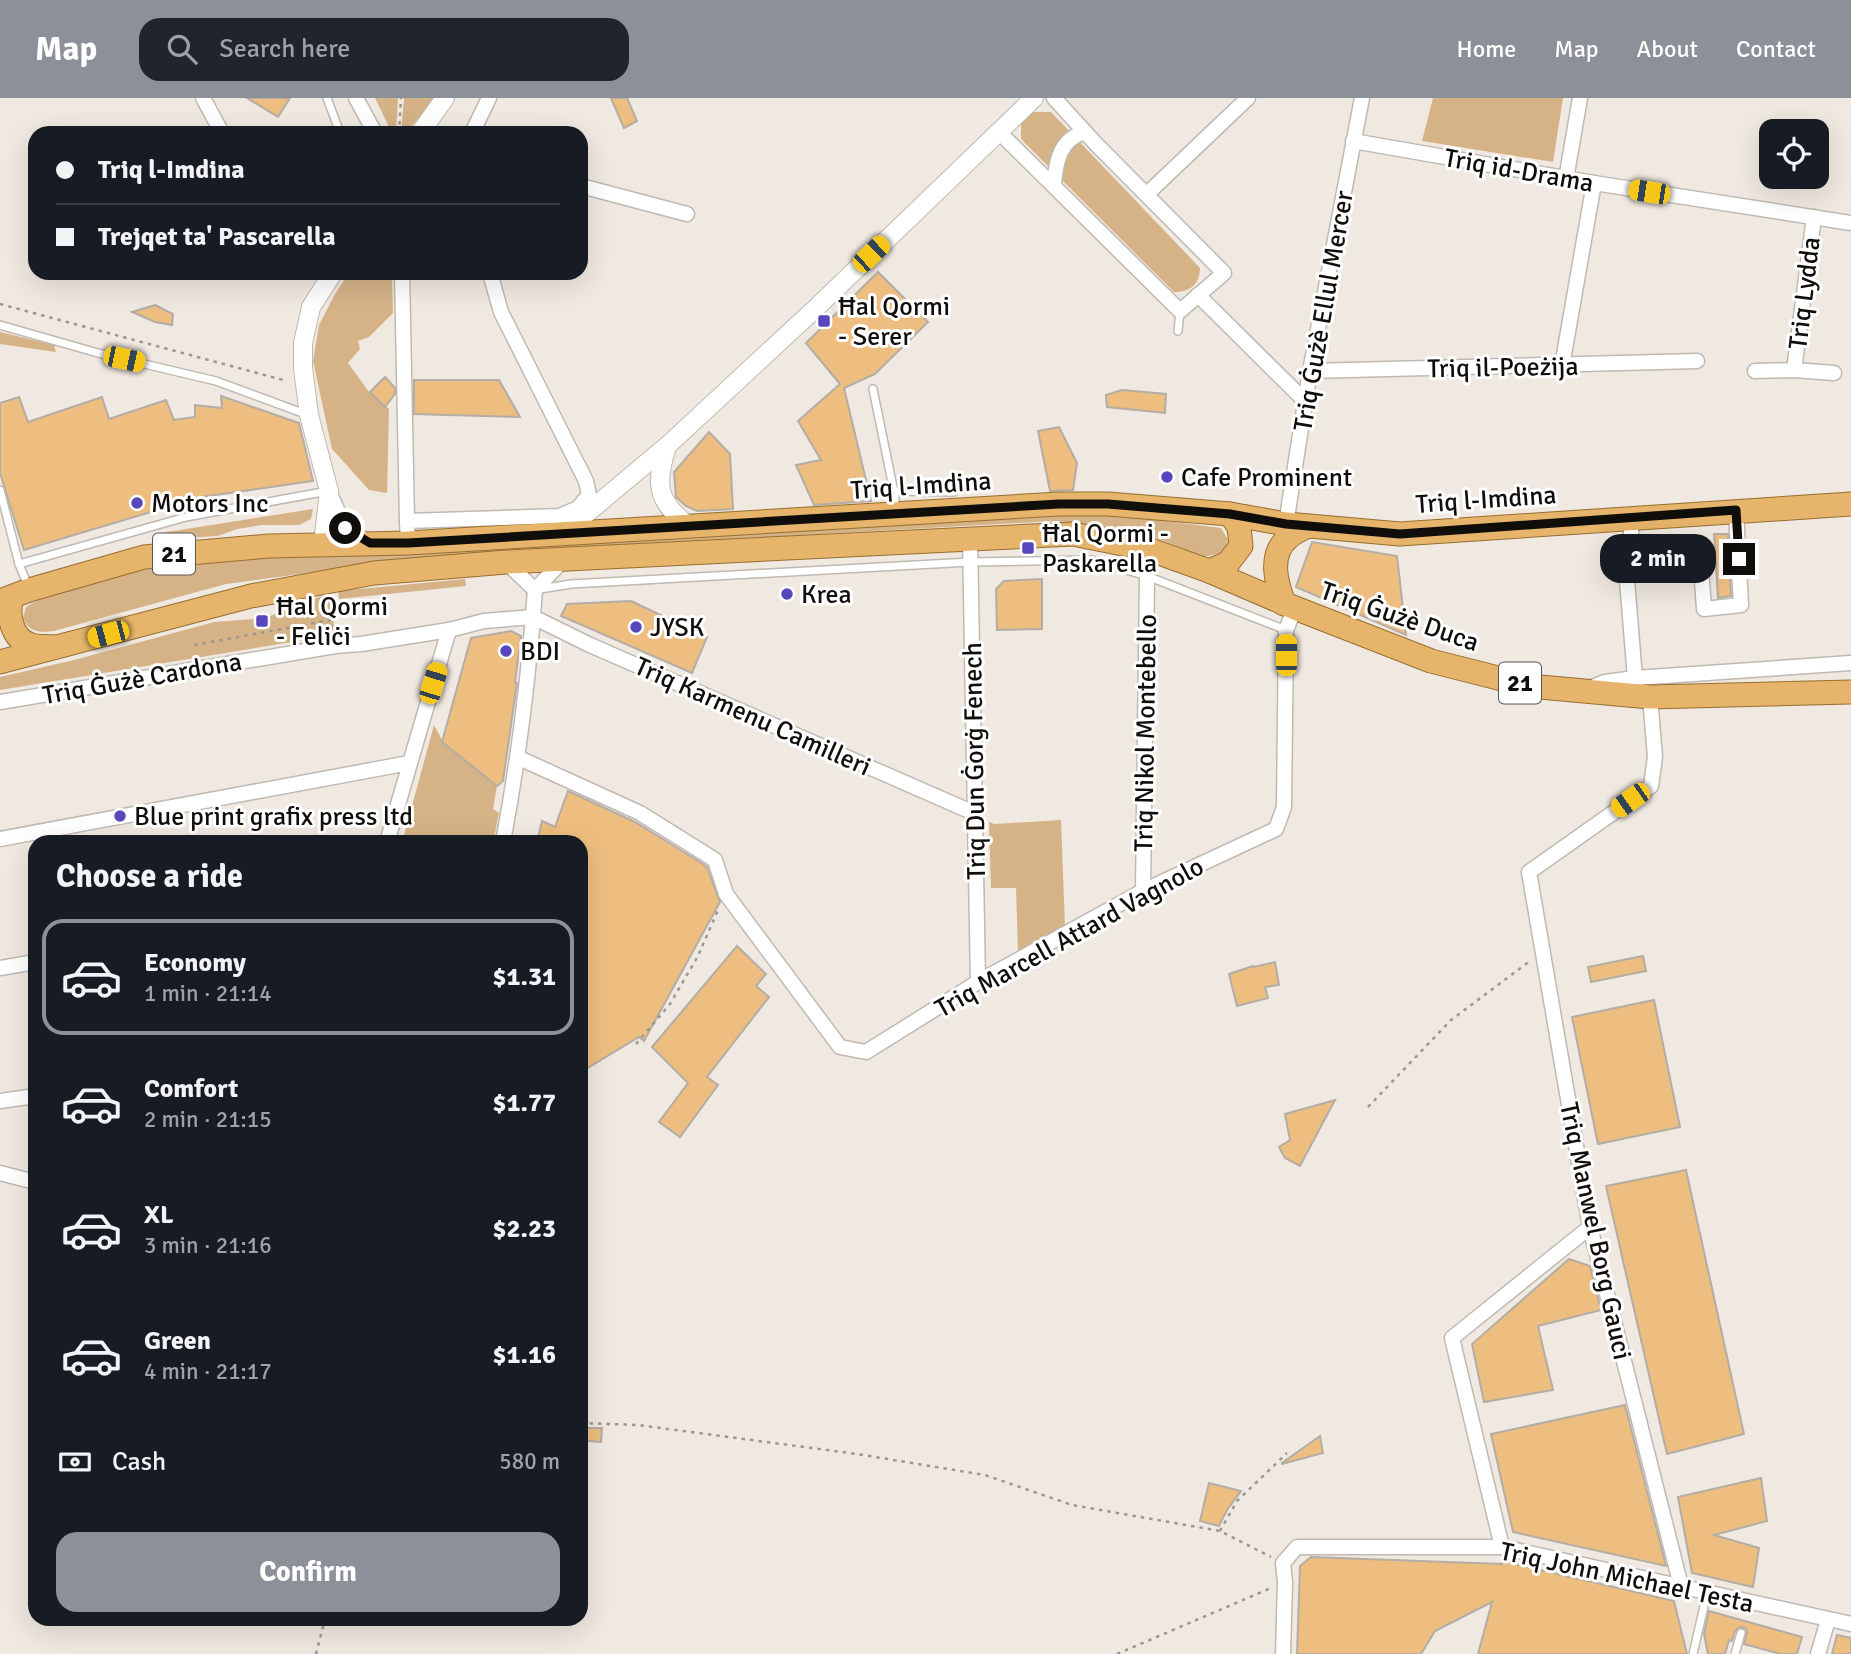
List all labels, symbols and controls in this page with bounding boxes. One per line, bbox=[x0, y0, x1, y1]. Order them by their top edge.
search box bbox=[139, 18, 629, 81]
text: Map bbox=[35, 29, 97, 70]
icon: search bbox=[163, 30, 201, 68]
text: Search here bbox=[219, 33, 350, 65]
text: Home bbox=[1456, 34, 1516, 64]
text: Map bbox=[1554, 34, 1599, 64]
text: About bbox=[1637, 34, 1698, 64]
text: Contact bbox=[1736, 34, 1816, 64]
map controls bbox=[1759, 119, 1829, 189]
button: locate bbox=[1759, 119, 1829, 189]
street label: Triq id-Drama bbox=[1442, 142, 1596, 200]
text: Triq l-Imdina bbox=[98, 154, 245, 186]
car bbox=[1627, 178, 1672, 206]
street label: Triq Ġużè Ellul Mercer bbox=[1287, 188, 1361, 434]
text: Trejqet ta' Pascarella bbox=[98, 221, 336, 253]
car bbox=[849, 232, 894, 276]
street label: Triq Lydda bbox=[1782, 235, 1828, 351]
place label: Ħal Qormi - Serer bbox=[838, 291, 950, 353]
marker: Ħal Qormi - Serer bbox=[816, 313, 832, 329]
car bbox=[102, 344, 147, 374]
street label: Triq il-Poeżija bbox=[1427, 351, 1579, 385]
place label: Cafe Prominent bbox=[1181, 462, 1352, 494]
street label: Triq l-Imdina bbox=[850, 465, 993, 507]
marker: Cafe Prominent bbox=[1159, 469, 1175, 485]
street label: Triq l-Imdina bbox=[1415, 479, 1558, 521]
place label: Motors Inc bbox=[151, 488, 268, 520]
marker: Motors Inc bbox=[129, 495, 145, 511]
route start bbox=[329, 512, 361, 544]
place label: Ħal Qormi - Paskarella bbox=[1042, 518, 1169, 580]
road number: 21 bbox=[153, 533, 195, 574]
callout: 2 min bbox=[1599, 534, 1714, 584]
marker: Ħal Qormi - Paskarella bbox=[1020, 540, 1036, 556]
route end bbox=[1723, 543, 1755, 575]
text: 2 min bbox=[1630, 544, 1686, 573]
street label: Triq Ġużè Duca bbox=[1316, 575, 1483, 659]
place label: Krea bbox=[801, 579, 852, 611]
marker: Krea bbox=[779, 586, 795, 602]
place label: Ħal Qormi - Feliċi bbox=[276, 591, 388, 653]
place label: JYSK bbox=[650, 612, 705, 644]
marker: Ħal Qormi - Feliċi bbox=[254, 613, 270, 629]
street label: Triq Nikol Montebello bbox=[1128, 614, 1164, 852]
car bbox=[85, 618, 132, 650]
marker: JYSK bbox=[628, 619, 644, 635]
car bbox=[1276, 634, 1297, 676]
place label: BDI bbox=[520, 636, 560, 668]
street label: Triq Dun Ġorġ Fenech bbox=[957, 642, 993, 880]
marker: BDI bbox=[498, 643, 514, 659]
street label: Triq Ġużè Cardona bbox=[40, 646, 244, 712]
street label: Triq Karmenu Camilleri bbox=[629, 650, 876, 783]
car bbox=[417, 660, 450, 706]
road number: 21 bbox=[1499, 662, 1541, 704]
car bbox=[1607, 779, 1654, 821]
place label: Blue print grafix press ltd bbox=[134, 801, 413, 833]
marker: Blue print grafix press ltd bbox=[112, 808, 128, 824]
street label: Triq Marcell Attard Vagnolo bbox=[930, 851, 1209, 1025]
text: Choose a ride bbox=[56, 857, 243, 896]
icon: car bbox=[60, 946, 123, 1009]
text: Economy bbox=[144, 947, 246, 979]
text: $1.31 bbox=[492, 961, 556, 993]
text: 1 min · 21:14 bbox=[144, 979, 272, 1008]
icon: car bbox=[60, 1072, 123, 1135]
text: Comfort bbox=[144, 1073, 238, 1105]
text: $1.77 bbox=[492, 1087, 556, 1119]
street label: Triq Manwel Borg Gauci bbox=[1552, 1100, 1638, 1363]
text: 2 min · 21:15 bbox=[144, 1105, 272, 1134]
icon: car bbox=[60, 1198, 123, 1261]
text: XL bbox=[144, 1199, 174, 1231]
text: $2.23 bbox=[492, 1213, 556, 1245]
text: 3 min · 21:16 bbox=[144, 1231, 272, 1260]
icon: car bbox=[60, 1324, 123, 1387]
text: Green bbox=[144, 1325, 211, 1357]
text: $1.16 bbox=[492, 1339, 556, 1371]
text: 4 min · 21:17 bbox=[144, 1357, 272, 1386]
icon: cash bbox=[56, 1443, 94, 1481]
text: Cash bbox=[112, 1446, 166, 1478]
text: 580 m bbox=[499, 1447, 560, 1476]
button: Confirm bbox=[56, 1532, 560, 1612]
street label: Triq John Michael Testa bbox=[1497, 1535, 1757, 1621]

